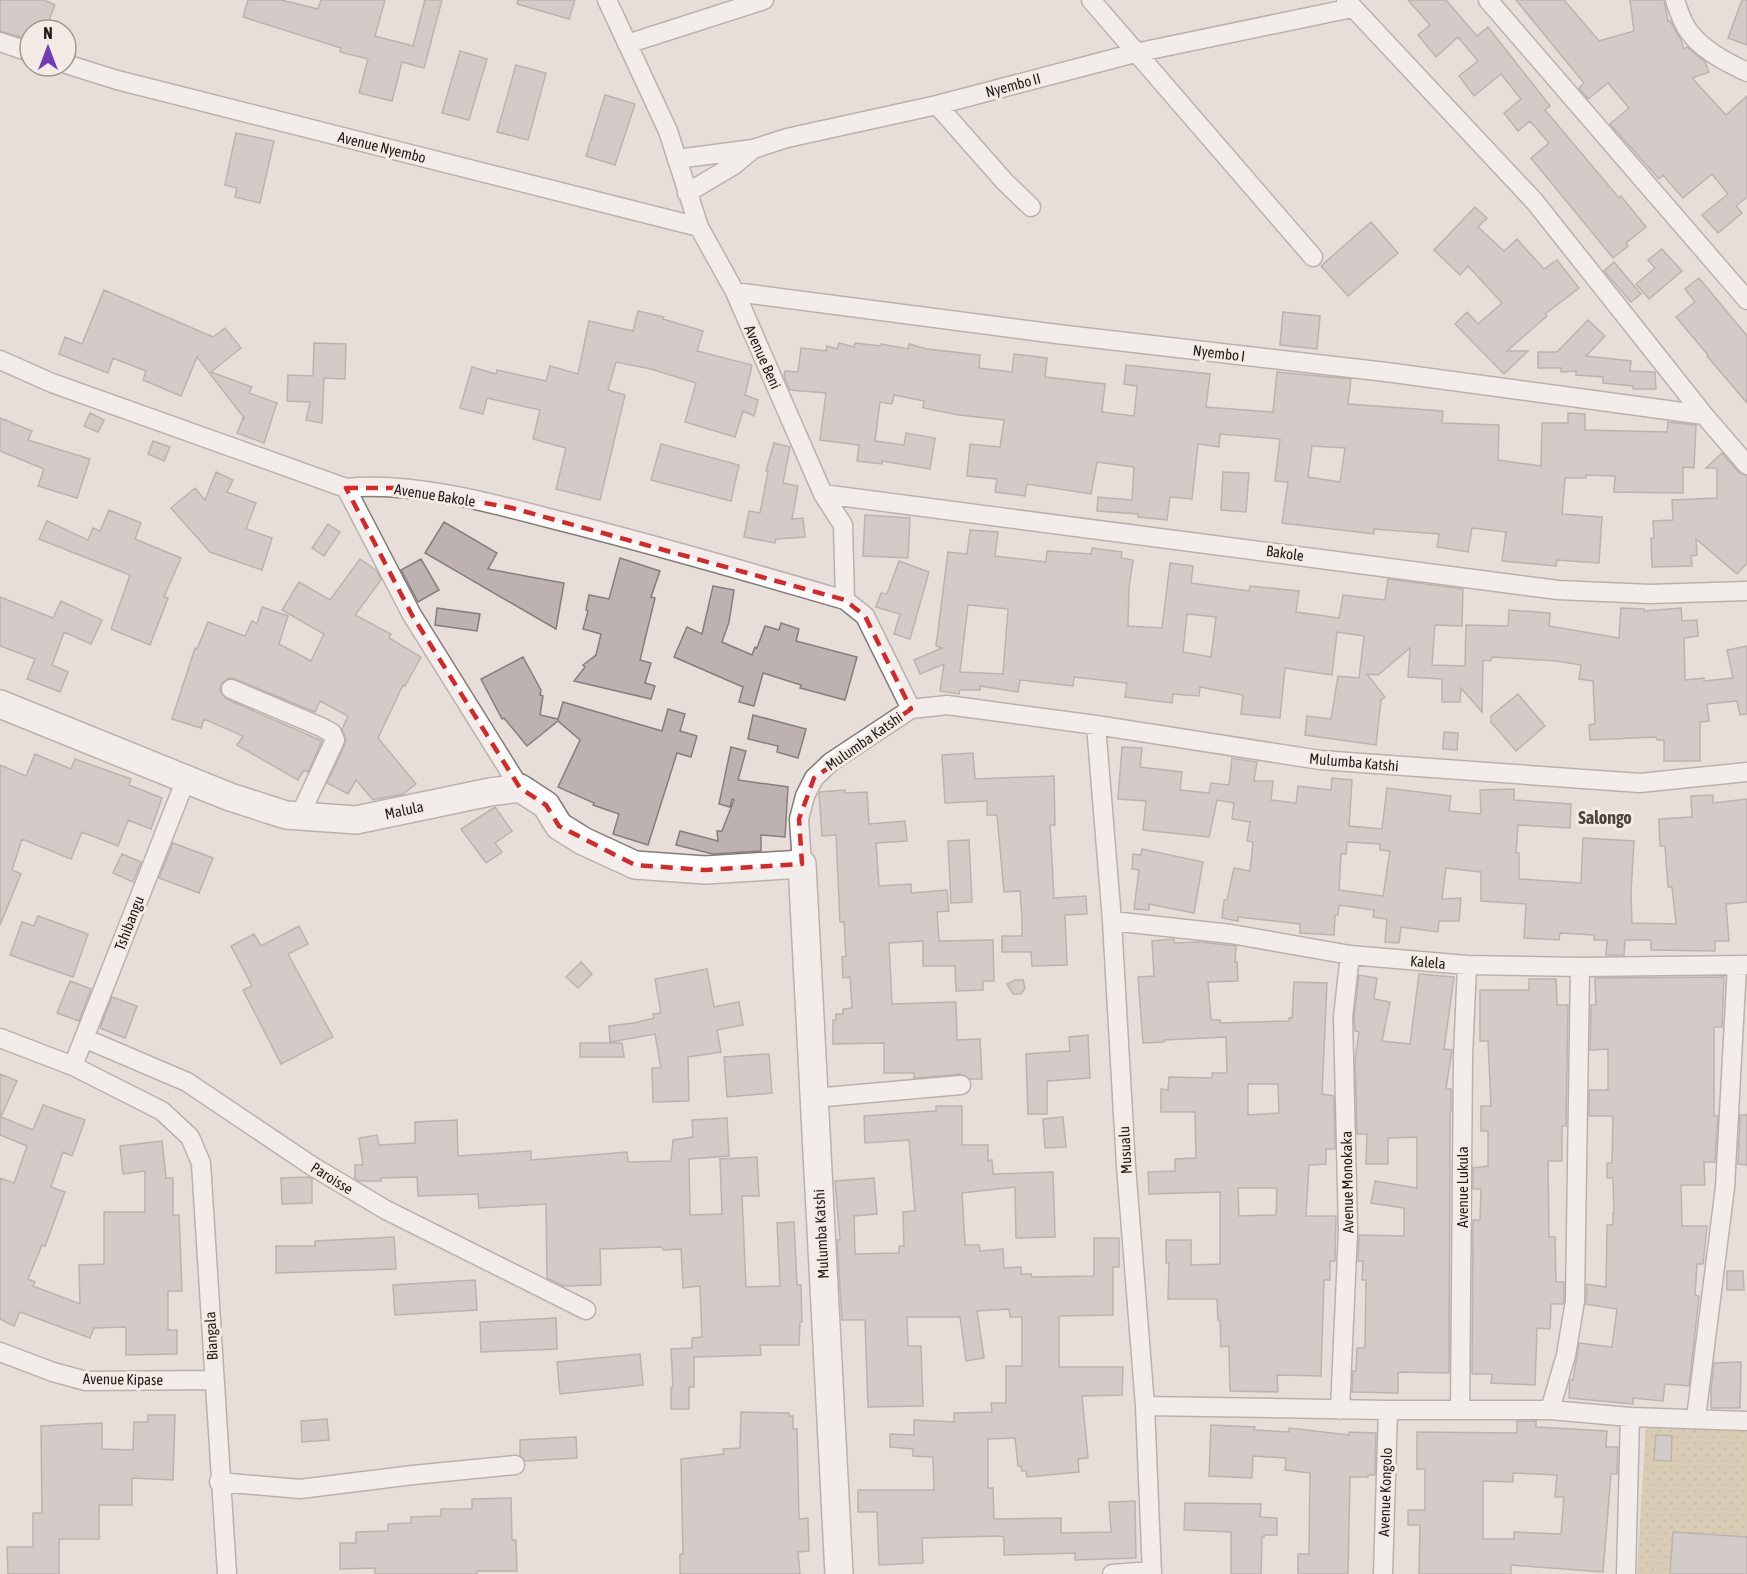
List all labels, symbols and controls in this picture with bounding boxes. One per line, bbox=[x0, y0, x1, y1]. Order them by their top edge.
north arrow bbox=[18, 18, 78, 78]
text: N bbox=[43, 24, 53, 42]
street label: Nyembo II bbox=[984, 69, 1042, 101]
street label: Avenue Nyembo bbox=[336, 128, 428, 166]
street label: Avenue Beni bbox=[741, 322, 785, 392]
street label: Nyembo I bbox=[1192, 341, 1246, 365]
street label: Avenue Bakole bbox=[393, 480, 477, 510]
street label: Bakole bbox=[1265, 542, 1305, 564]
street label: Mulumba Katshi bbox=[822, 708, 906, 774]
street label: Mulumba Katshi bbox=[1309, 750, 1399, 774]
street label: Malula bbox=[383, 798, 425, 822]
district label: Salongo bbox=[1578, 807, 1632, 828]
street label: Tshibangu bbox=[111, 893, 147, 953]
street label: Kalela bbox=[1410, 952, 1446, 972]
street label: Musualu bbox=[1115, 1126, 1135, 1174]
street label: Avenue Monokaka bbox=[1338, 1131, 1356, 1233]
street label: Avenue Lukula bbox=[1454, 1146, 1471, 1228]
street label: Paroisse bbox=[308, 1159, 356, 1198]
street label: Mulumba Katshi bbox=[810, 1189, 832, 1279]
street label: Biangala bbox=[201, 1311, 221, 1361]
street label: Avenue Kipase bbox=[83, 1370, 164, 1388]
street label: Avenue Kongolo bbox=[1375, 1447, 1395, 1537]

